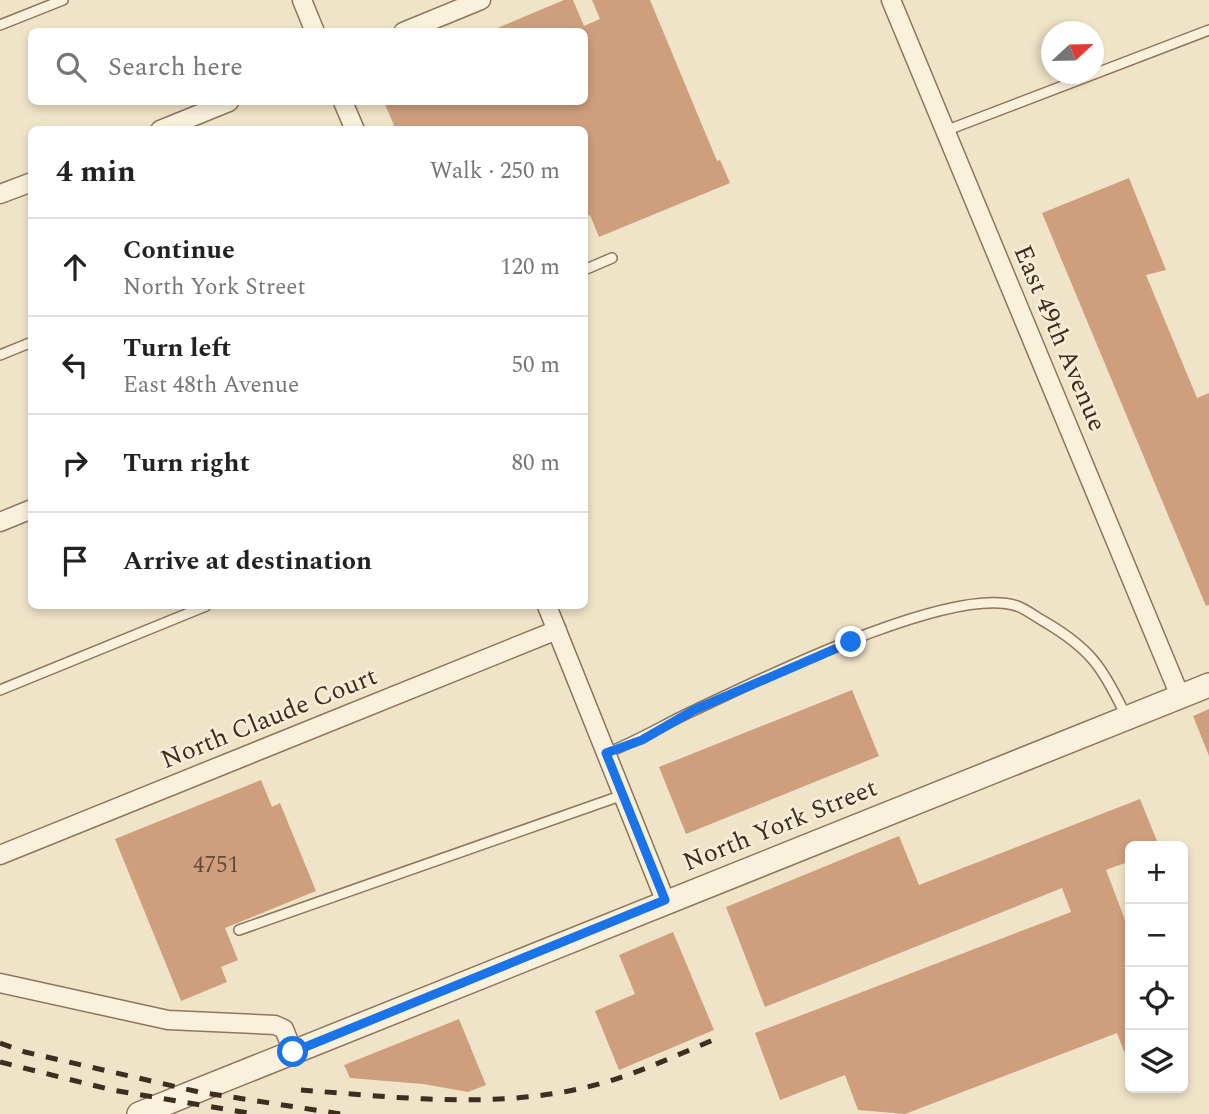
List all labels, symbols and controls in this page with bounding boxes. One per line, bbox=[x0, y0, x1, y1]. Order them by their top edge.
north arrow bbox=[1041, 21, 1104, 84]
search box bbox=[28, 28, 588, 105]
text: Search here bbox=[108, 47, 243, 87]
icon: search bbox=[52, 48, 90, 86]
text: 4 min bbox=[56, 149, 136, 195]
text: Walk · 250 m bbox=[430, 154, 560, 189]
text: Continue bbox=[123, 230, 235, 270]
street label: East 49th Avenue bbox=[1003, 239, 1117, 437]
icon: ahead bbox=[56, 248, 94, 286]
text: 120 m bbox=[500, 250, 560, 285]
text: North York Street bbox=[123, 270, 306, 305]
text: Turn left bbox=[123, 328, 231, 368]
icon: left bbox=[56, 346, 94, 384]
text: 50 m bbox=[511, 348, 560, 383]
text: East 48th Avenue bbox=[123, 368, 299, 403]
text: Turn right bbox=[123, 443, 250, 483]
icon: right bbox=[56, 444, 94, 482]
text: 80 m bbox=[511, 446, 560, 481]
text: Arrive at destination bbox=[123, 541, 372, 581]
icon: arrive bbox=[56, 542, 94, 580]
route end bbox=[835, 626, 866, 657]
street label: North Claude Court bbox=[155, 656, 383, 780]
street label: North York Street bbox=[677, 768, 883, 882]
map controls bbox=[1125, 841, 1188, 1093]
button: + bbox=[1125, 841, 1188, 904]
house number: 4751 bbox=[193, 848, 239, 883]
button: − bbox=[1125, 904, 1188, 967]
button: locate bbox=[1125, 967, 1188, 1030]
button: layers bbox=[1125, 1030, 1188, 1093]
route start bbox=[277, 1036, 308, 1067]

